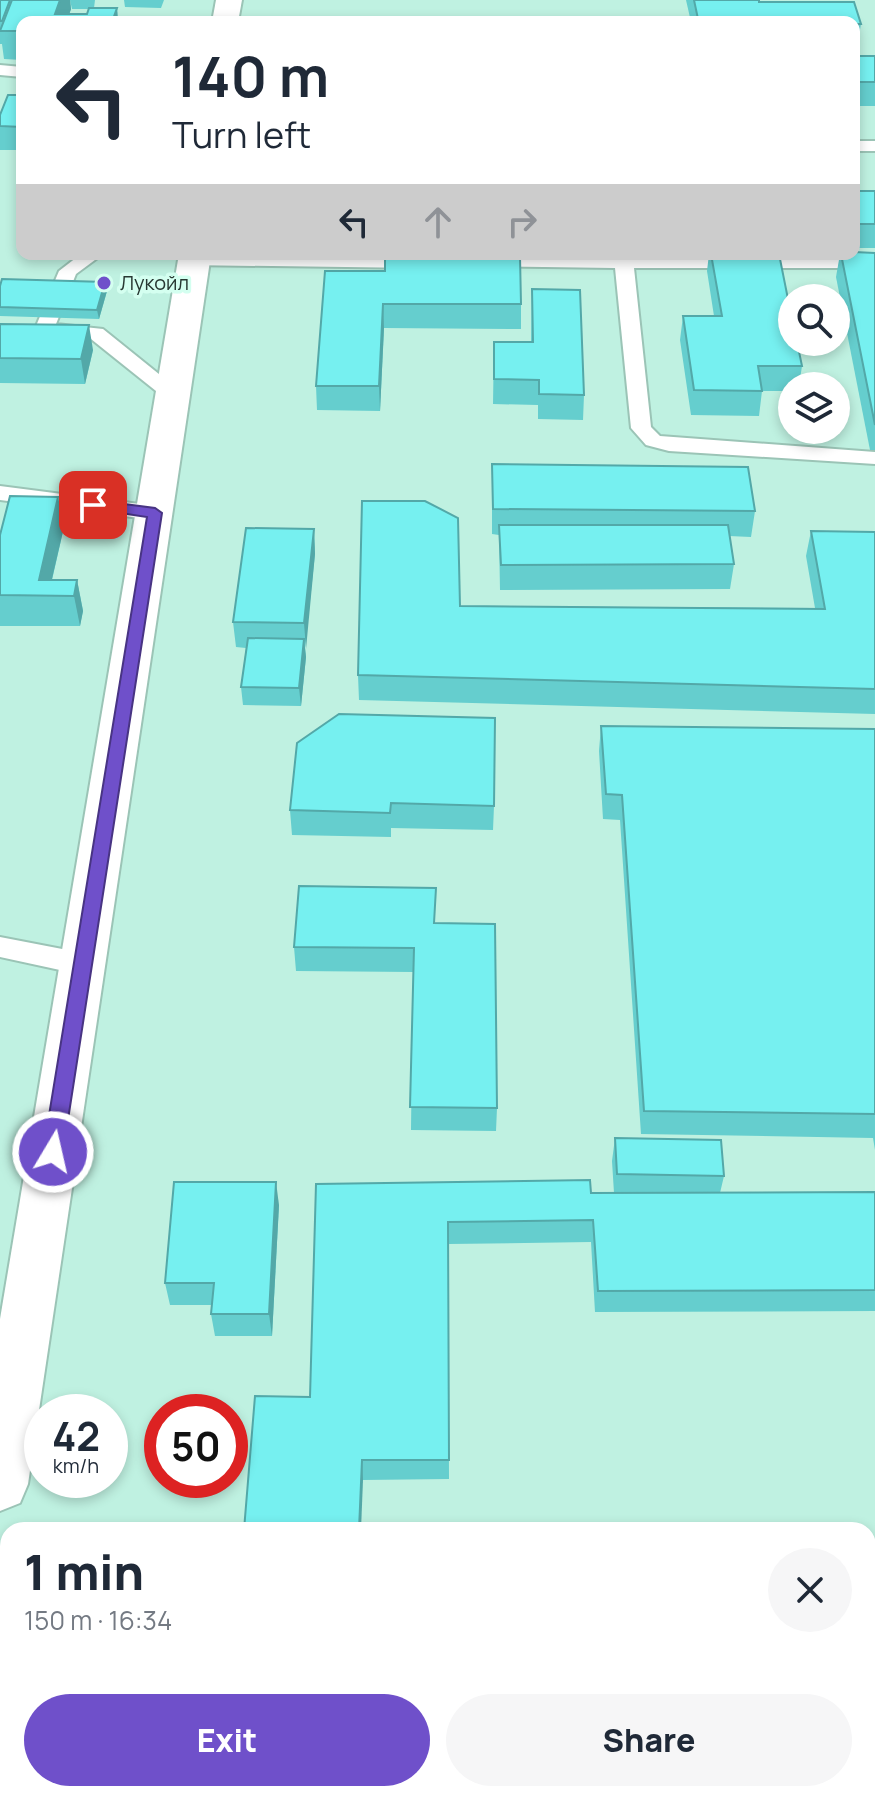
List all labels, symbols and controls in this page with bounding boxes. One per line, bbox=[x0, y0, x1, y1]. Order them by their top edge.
text: 140 m bbox=[172, 37, 329, 114]
icon: left bbox=[40, 48, 144, 152]
text: Turn left bbox=[172, 110, 311, 159]
icon: left bbox=[332, 200, 376, 244]
icon: ahead bbox=[416, 200, 460, 244]
icon: right bbox=[500, 200, 544, 244]
place label: Лукойл bbox=[120, 269, 189, 296]
marker: Лукойл bbox=[95, 274, 113, 292]
map controls bbox=[778, 284, 850, 444]
button: search bbox=[778, 284, 850, 356]
button: layers bbox=[778, 372, 850, 444]
pin bbox=[59, 471, 127, 539]
icon: arrive bbox=[71, 483, 115, 527]
position arrow bbox=[11, 1110, 95, 1194]
speed limit sign: 50 bbox=[144, 1394, 248, 1498]
text: 42 bbox=[52, 1408, 100, 1463]
text: km/h bbox=[53, 1452, 99, 1479]
text: 1 min bbox=[24, 1539, 144, 1604]
button: close bbox=[768, 1548, 852, 1632]
text: 150 m · 16:34 bbox=[24, 1602, 172, 1638]
button: Exit bbox=[24, 1694, 430, 1786]
button: Share bbox=[446, 1694, 852, 1786]

